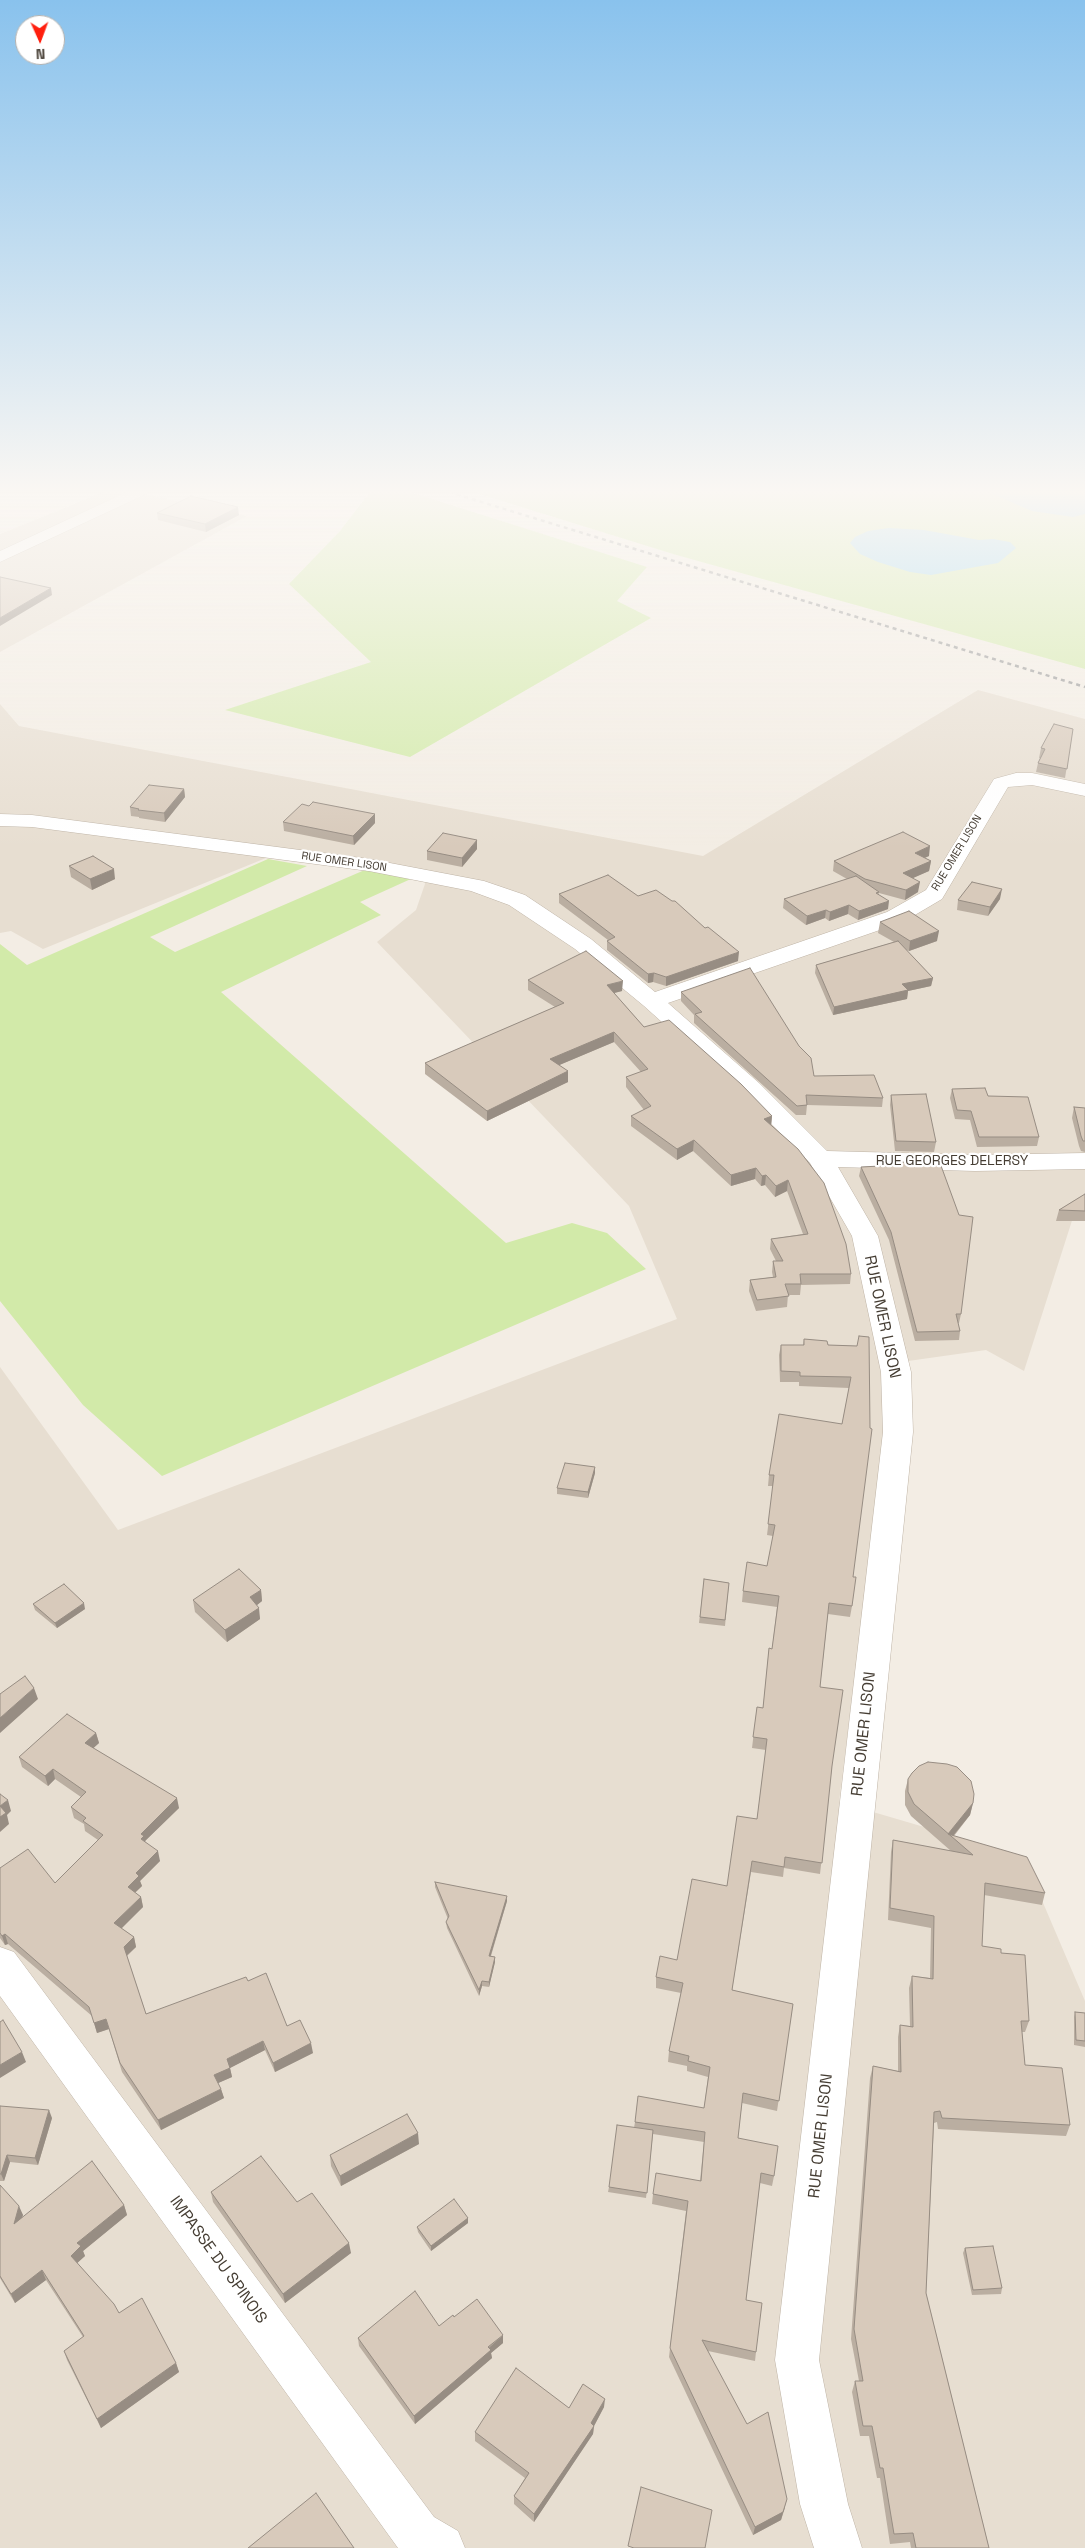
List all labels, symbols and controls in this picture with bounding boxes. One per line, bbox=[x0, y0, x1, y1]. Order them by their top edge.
north arrow bbox=[15, 15, 65, 65]
text: N bbox=[35, 45, 46, 63]
street label: RUE OMER LISON bbox=[929, 813, 985, 893]
street label: RUE OMER LISON bbox=[300, 849, 388, 875]
street label: RUE GEORGES DELERSY bbox=[876, 1153, 1028, 1169]
street label: RUE OMER LISON bbox=[860, 1254, 904, 1380]
street label: RUE OMER LISON bbox=[848, 1671, 880, 1797]
street label: RUE OMER LISON bbox=[805, 2073, 837, 2199]
street label: IMPASSE DU SPINOIS bbox=[165, 2192, 271, 2328]

